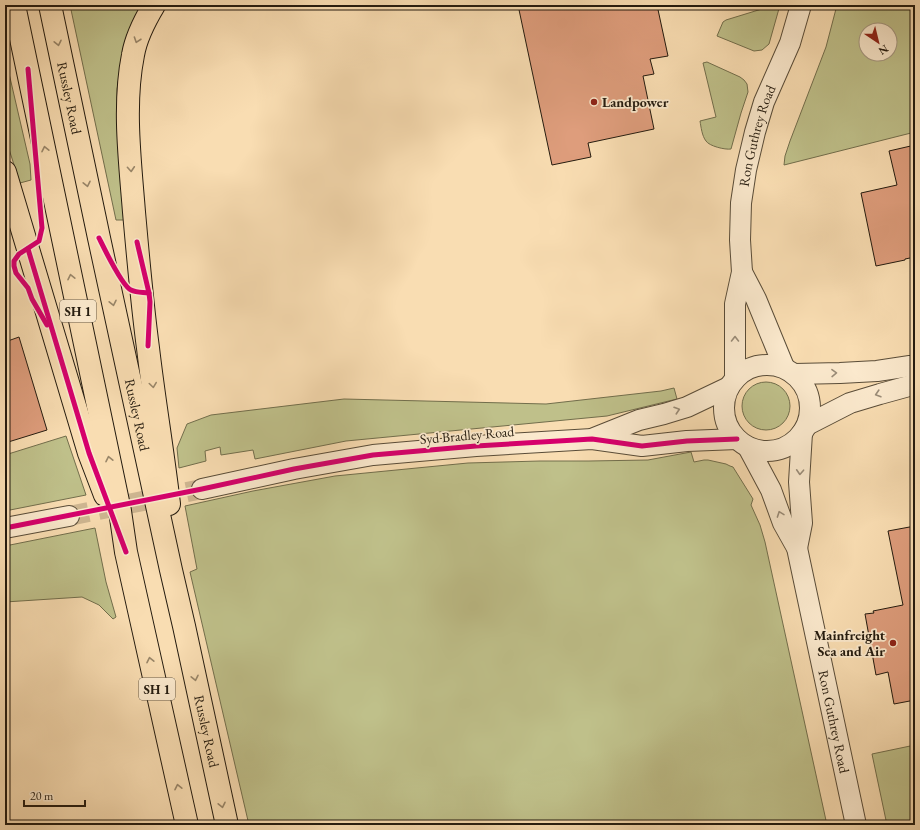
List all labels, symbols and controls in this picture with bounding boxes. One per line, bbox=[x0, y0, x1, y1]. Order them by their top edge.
north arrow bbox=[858, 22, 898, 62]
one-way arrow bbox=[134, 37, 142, 44]
one-way arrow bbox=[53, 40, 61, 46]
text: N bbox=[876, 42, 891, 59]
street label: Russley Road bbox=[53, 60, 86, 137]
street label: Ron Guthrey Road bbox=[735, 81, 780, 188]
place label: Landpower bbox=[602, 93, 669, 111]
marker: Landpower bbox=[589, 97, 599, 107]
one-way arrow bbox=[41, 146, 49, 153]
one-way arrow bbox=[126, 166, 135, 172]
one-way arrow bbox=[83, 181, 91, 187]
one-way arrow bbox=[67, 274, 76, 280]
road number: SH 1 bbox=[60, 300, 96, 322]
one-way arrow bbox=[108, 300, 116, 306]
one-way arrow bbox=[731, 336, 739, 342]
one-way arrow bbox=[831, 369, 837, 377]
street label: Russley Road bbox=[121, 377, 154, 454]
one-way arrow bbox=[148, 382, 157, 388]
one-way arrow bbox=[875, 389, 882, 398]
one-way arrow bbox=[673, 406, 680, 415]
street label: Syd Bradley Road bbox=[419, 422, 516, 448]
one-way arrow bbox=[105, 456, 113, 462]
one-way arrow bbox=[795, 469, 804, 475]
one-way arrow bbox=[776, 510, 784, 517]
place label: Mainfreight Sea and Air bbox=[814, 626, 886, 660]
marker: Mainfreight Sea and Air bbox=[888, 638, 898, 648]
one-way arrow bbox=[147, 657, 155, 663]
street label: Ron Guthrey Road bbox=[814, 668, 854, 776]
one-way arrow bbox=[191, 675, 199, 681]
road number: SH 1 bbox=[139, 678, 175, 700]
street label: Russley Road bbox=[190, 693, 224, 770]
scale bar bbox=[24, 782, 85, 808]
one-way arrow bbox=[175, 784, 183, 790]
text: 20 m bbox=[30, 788, 54, 804]
one-way arrow bbox=[218, 802, 226, 808]

